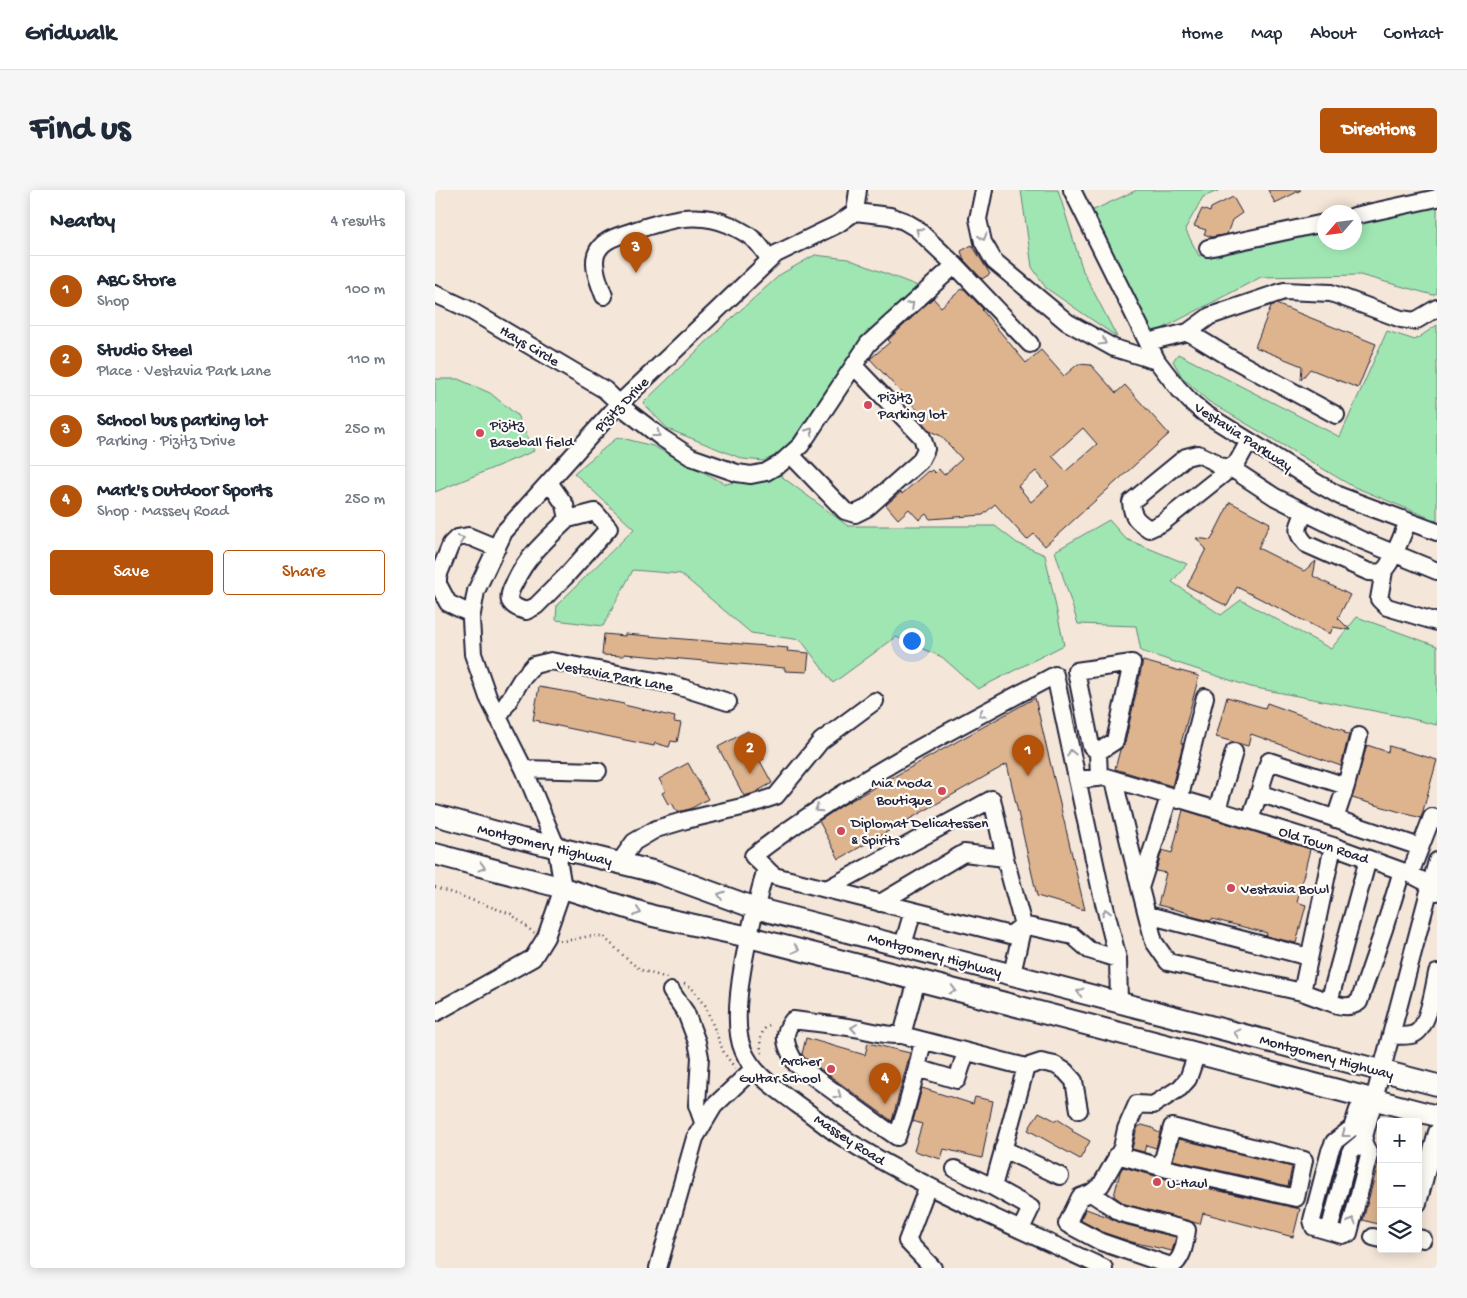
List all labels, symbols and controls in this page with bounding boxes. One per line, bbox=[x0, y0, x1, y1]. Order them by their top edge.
text: Gridwalk bbox=[25, 20, 116, 49]
text: Home bbox=[1181, 24, 1223, 45]
text: Map bbox=[1251, 24, 1282, 45]
text: About bbox=[1310, 24, 1356, 45]
text: Contact bbox=[1384, 24, 1442, 45]
button: Directions bbox=[1320, 108, 1437, 153]
text: Find us bbox=[30, 110, 130, 151]
north arrow bbox=[1317, 205, 1362, 250]
text: Nearby bbox=[50, 210, 115, 235]
text: 4 results bbox=[330, 213, 385, 232]
one-way arrow bbox=[916, 229, 925, 237]
pin: 3 bbox=[620, 232, 652, 273]
one-way arrow bbox=[977, 232, 987, 241]
text: ABC Store bbox=[97, 270, 176, 293]
text: 1 bbox=[63, 281, 69, 300]
text: 100 m bbox=[345, 281, 385, 300]
text: Shop bbox=[97, 293, 129, 312]
one-way arrow bbox=[905, 302, 914, 311]
street label: Hays Circle bbox=[496, 322, 562, 372]
one-way arrow bbox=[1097, 336, 1106, 346]
text: Studio Steel bbox=[97, 340, 192, 363]
text: 2 bbox=[62, 351, 70, 370]
text: 110 m bbox=[348, 351, 385, 370]
text: Place · Vestavia Park Lane bbox=[97, 363, 271, 382]
street label: Pizitz Drive bbox=[591, 374, 654, 438]
place label: Pizitz Parking lot bbox=[877, 389, 948, 424]
marker: Pizitz Parking lot bbox=[862, 399, 874, 411]
street label: Vestavia Parkway bbox=[1189, 399, 1296, 477]
text: School bus parking lot bbox=[97, 410, 267, 433]
place label: Pizitz Baseball field bbox=[489, 417, 575, 452]
text: 3 bbox=[62, 421, 70, 440]
text: 250 m bbox=[345, 421, 385, 440]
marker: Pizitz Baseball field bbox=[474, 427, 486, 439]
one-way arrow bbox=[804, 428, 813, 437]
one-way arrow bbox=[651, 429, 660, 437]
text: Parking · Pizitz Drive bbox=[97, 433, 235, 452]
text: Mark's Outdoor Sports bbox=[97, 480, 272, 503]
text: 4 bbox=[62, 491, 70, 510]
text: 250 m bbox=[345, 491, 385, 510]
text: Shop · Massey Road bbox=[97, 503, 228, 522]
one-way arrow bbox=[456, 535, 465, 545]
button: Save bbox=[50, 550, 213, 595]
button: Share bbox=[223, 550, 385, 595]
your location bbox=[899, 628, 925, 654]
street label: Vestavia Park Lane bbox=[554, 657, 675, 697]
one-way arrow bbox=[978, 708, 987, 718]
pin: 2 bbox=[734, 733, 766, 774]
pin: 1 bbox=[1012, 735, 1044, 776]
one-way arrow bbox=[1067, 749, 1077, 758]
place label: Mia Moda Boutique bbox=[871, 775, 933, 810]
marker: Mia Moda Boutique bbox=[936, 785, 948, 797]
one-way arrow bbox=[814, 803, 824, 812]
place label: Diplomat Delicatessen & Spirits bbox=[850, 815, 988, 850]
street label: Montgomery Highway bbox=[475, 820, 614, 872]
street label: Old Town Road bbox=[1276, 823, 1372, 869]
marker: Diplomat Delicatessen & Spirits bbox=[835, 825, 847, 837]
one-way arrow bbox=[477, 861, 486, 872]
place label: Vestavia Bowl bbox=[1240, 881, 1329, 899]
marker: Vestavia Bowl bbox=[1225, 882, 1237, 894]
one-way arrow bbox=[717, 891, 725, 901]
one-way arrow bbox=[633, 906, 642, 916]
one-way arrow bbox=[1101, 907, 1112, 916]
street label: Montgomery Highway bbox=[865, 929, 1004, 983]
one-way arrow bbox=[792, 943, 801, 954]
one-way arrow bbox=[949, 984, 957, 994]
one-way arrow bbox=[1076, 987, 1085, 998]
one-way arrow bbox=[850, 1024, 859, 1034]
one-way arrow bbox=[1233, 1028, 1242, 1039]
street label: Montgomery Highway bbox=[1257, 1031, 1396, 1085]
place label: Archer Gultar School bbox=[739, 1053, 823, 1088]
marker: Archer Gultar School bbox=[825, 1063, 837, 1075]
pin: 4 bbox=[869, 1063, 901, 1104]
one-way arrow bbox=[832, 1089, 842, 1098]
street label: Massey Road bbox=[810, 1111, 889, 1171]
map controls bbox=[1377, 1118, 1422, 1253]
button: + bbox=[1377, 1118, 1422, 1163]
one-way arrow bbox=[1341, 1128, 1351, 1137]
button: − bbox=[1377, 1163, 1422, 1208]
place label: U-Haul bbox=[1167, 1175, 1208, 1193]
marker: U-Haul bbox=[1151, 1176, 1163, 1188]
button: layers bbox=[1377, 1208, 1422, 1253]
one-way arrow bbox=[1346, 1217, 1357, 1226]

